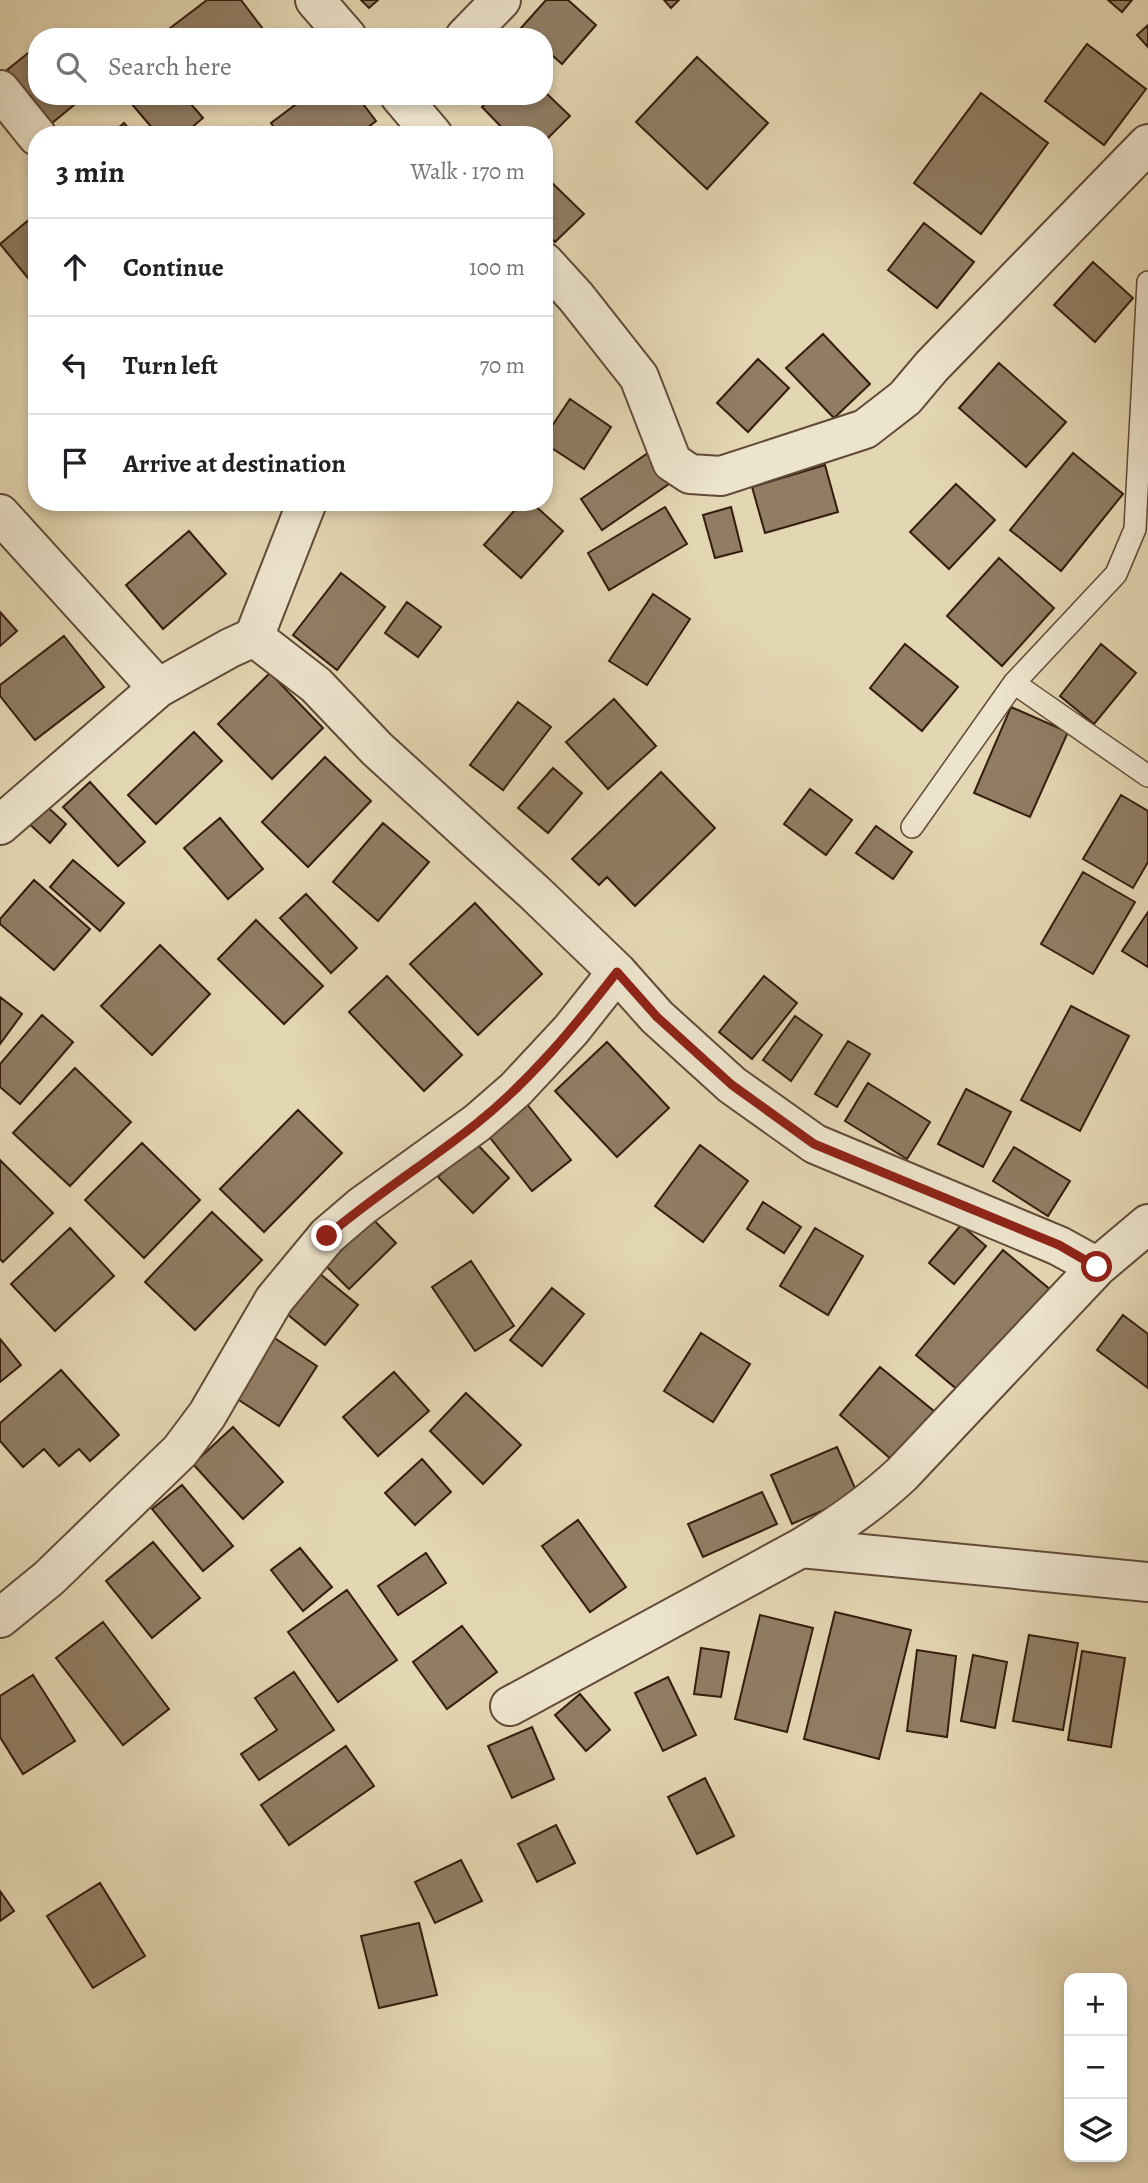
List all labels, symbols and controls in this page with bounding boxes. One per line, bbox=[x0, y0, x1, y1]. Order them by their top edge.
search box bbox=[28, 28, 553, 105]
icon: search bbox=[52, 48, 90, 86]
text: Search here bbox=[108, 49, 232, 84]
text: 3 min bbox=[56, 152, 125, 192]
text: Walk · 170 m bbox=[411, 156, 525, 187]
icon: ahead bbox=[56, 248, 94, 286]
text: Continue bbox=[123, 250, 224, 285]
text: 100 m bbox=[469, 252, 525, 283]
icon: left bbox=[56, 346, 94, 384]
text: Turn left bbox=[123, 348, 218, 383]
text: 70 m bbox=[479, 350, 525, 381]
icon: arrive bbox=[56, 444, 94, 482]
text: Arrive at destination bbox=[123, 446, 346, 481]
route end bbox=[311, 1220, 342, 1251]
route start bbox=[1081, 1251, 1112, 1282]
map controls bbox=[1064, 1973, 1127, 2162]
button: + bbox=[1064, 1973, 1127, 2036]
button: − bbox=[1064, 2036, 1127, 2099]
button: layers bbox=[1064, 2099, 1127, 2162]

